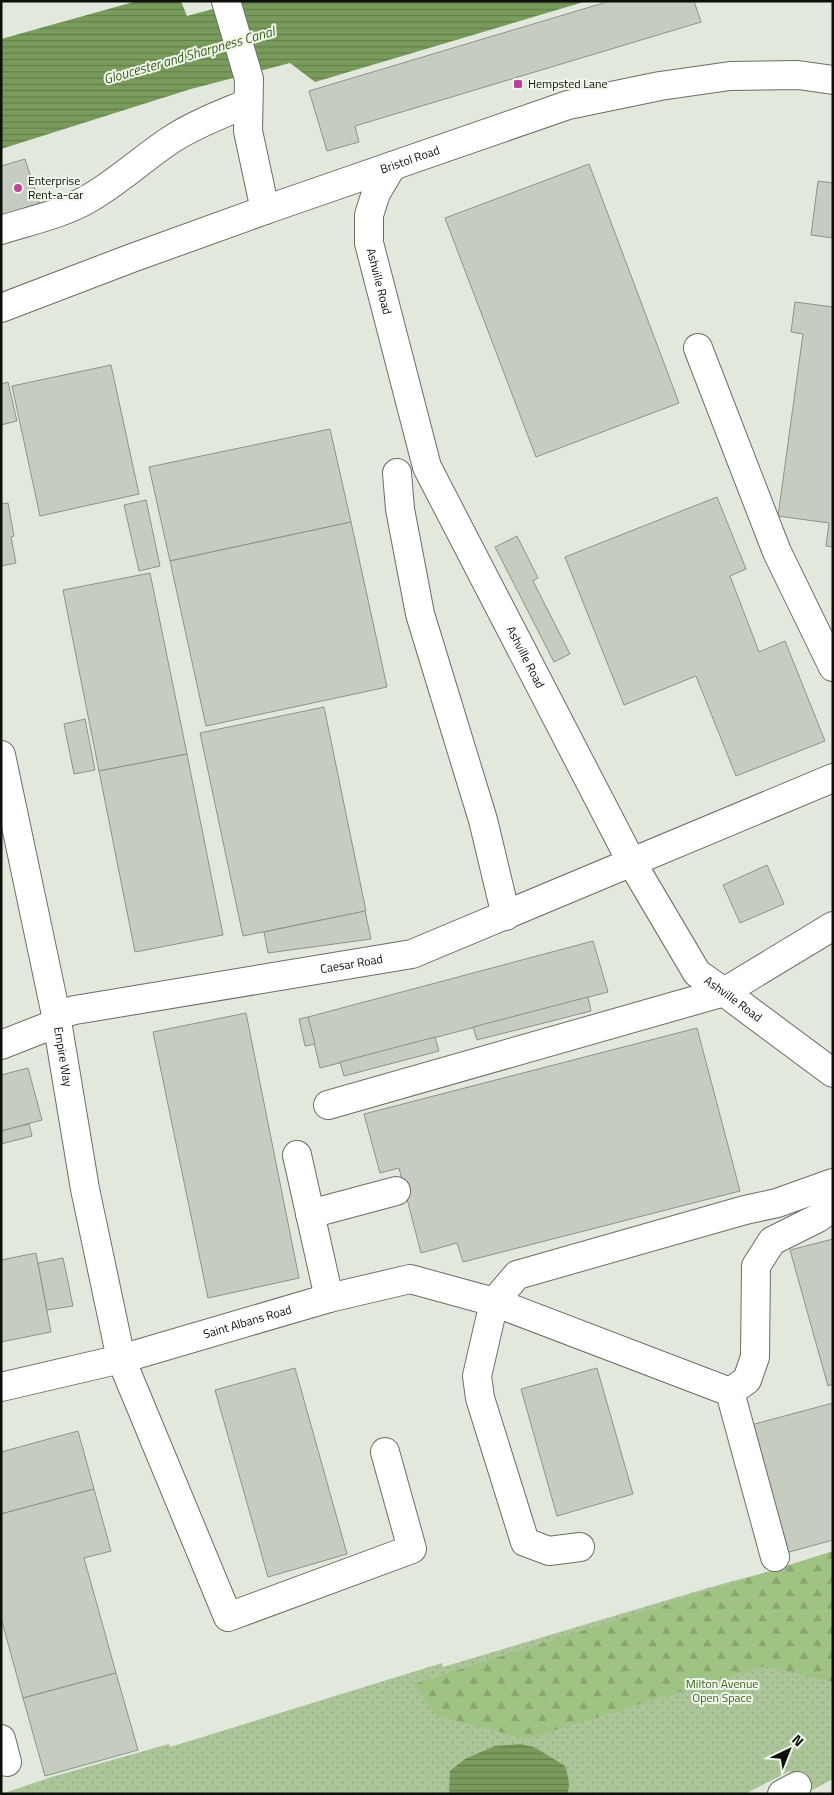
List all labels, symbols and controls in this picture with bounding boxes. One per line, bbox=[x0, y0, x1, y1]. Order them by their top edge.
water label: Gloucester and Sharpness Canal bbox=[101, 19, 279, 89]
place label: Hempsted Lane bbox=[528, 74, 608, 93]
marker: Hempsted Lane bbox=[512, 78, 524, 90]
street label: Bristol Road bbox=[377, 140, 442, 178]
place label: Enterprise Rent-a-car bbox=[28, 171, 84, 204]
marker: Enterprise Rent-a-car bbox=[12, 182, 24, 194]
street label: Ashville Road bbox=[362, 246, 397, 316]
street label: Ashville Road bbox=[502, 622, 550, 691]
street label: Caesar Road bbox=[319, 949, 384, 978]
street label: Ashville Road bbox=[700, 971, 766, 1026]
street label: Empire Way bbox=[49, 1025, 78, 1088]
street label: Saint Albans Road bbox=[201, 1299, 294, 1343]
park label: Milton Avenue Open Space bbox=[686, 1674, 758, 1707]
north arrow bbox=[764, 1725, 814, 1775]
text: N bbox=[787, 1729, 809, 1751]

